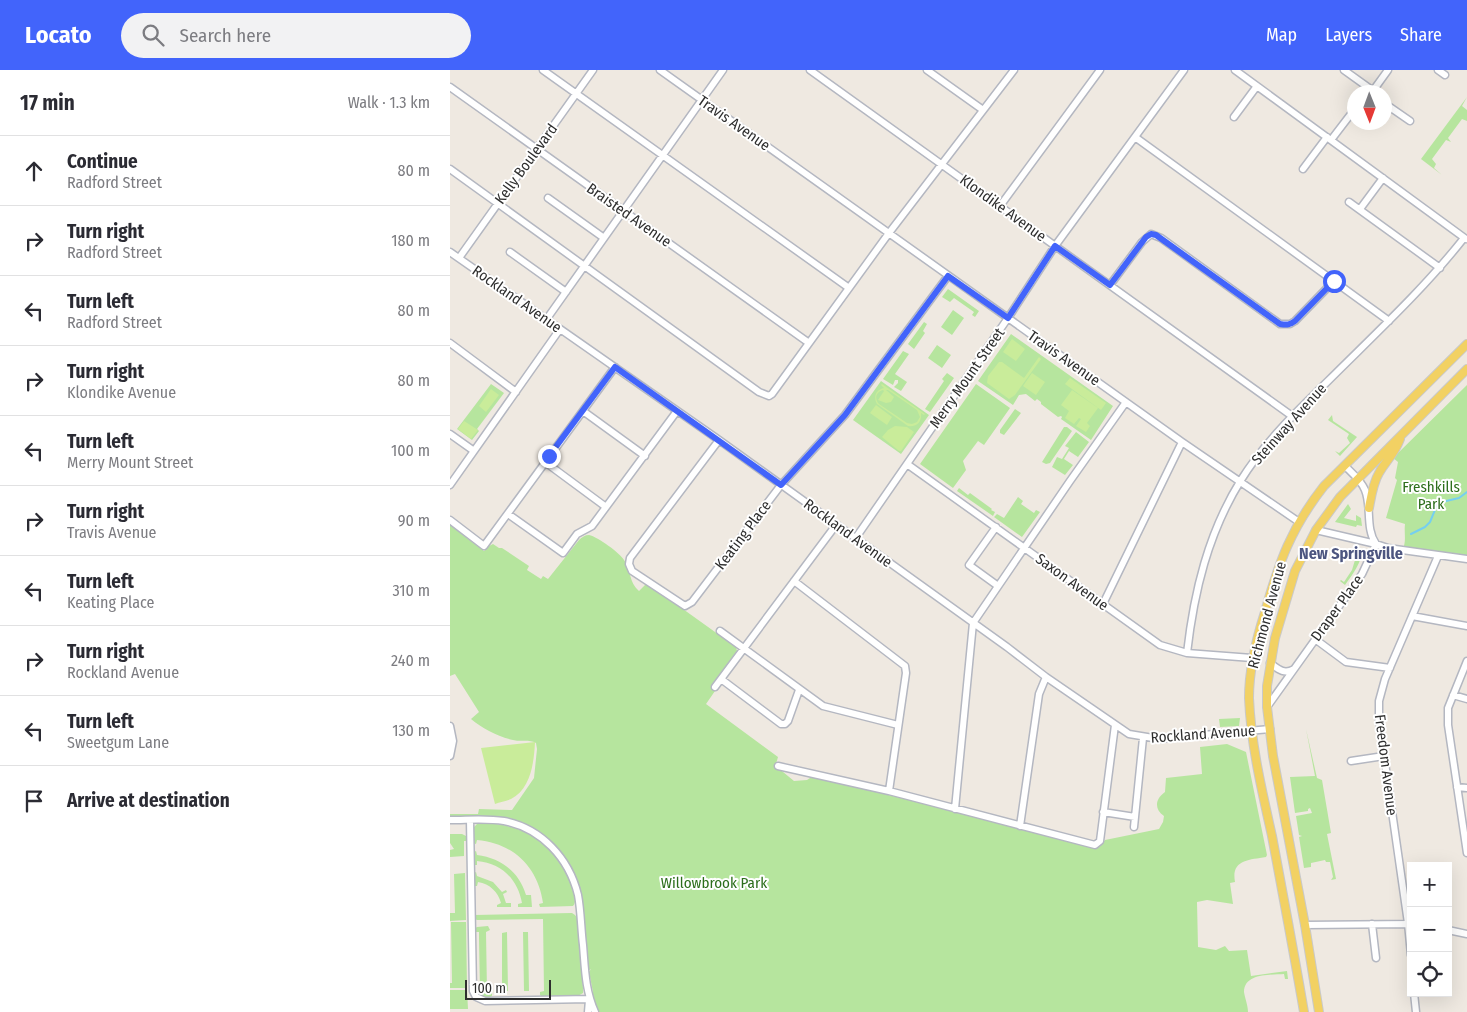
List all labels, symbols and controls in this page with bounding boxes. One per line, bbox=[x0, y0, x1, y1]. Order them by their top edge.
search box bbox=[121, 13, 471, 58]
text: Locato bbox=[25, 21, 91, 49]
icon: search bbox=[139, 21, 167, 49]
text: Search here bbox=[179, 24, 271, 47]
text: Map bbox=[1266, 24, 1297, 46]
text: Layers bbox=[1325, 24, 1372, 46]
text: Share bbox=[1400, 24, 1442, 46]
north arrow bbox=[1347, 85, 1392, 130]
text: 17 min bbox=[20, 90, 75, 116]
street label: Travis Avenue bbox=[694, 92, 774, 154]
text: Walk · 1.3 km bbox=[348, 93, 430, 112]
street label: Kelly Boulevard bbox=[491, 120, 561, 208]
text: Continue bbox=[67, 150, 138, 173]
icon: ahead bbox=[20, 157, 48, 185]
text: 80 m bbox=[398, 161, 430, 180]
street label: Klondike Avenue bbox=[956, 171, 1050, 245]
text: Radford Street bbox=[67, 173, 162, 192]
street label: Braisted Avenue bbox=[583, 179, 675, 251]
text: Turn right bbox=[67, 220, 144, 243]
icon: right bbox=[20, 227, 48, 255]
text: 180 m bbox=[391, 231, 430, 250]
text: Radford Street bbox=[67, 243, 162, 262]
street label: Rockland Avenue bbox=[469, 262, 565, 336]
route start bbox=[1323, 270, 1346, 293]
text: Turn left bbox=[67, 290, 134, 313]
icon: left bbox=[20, 297, 48, 325]
text: 80 m bbox=[398, 301, 430, 320]
text: Radford Street bbox=[67, 313, 162, 332]
street label: Merry Mount Street bbox=[926, 324, 1008, 432]
street label: Travis Avenue bbox=[1024, 327, 1104, 389]
text: Turn right bbox=[67, 360, 144, 383]
icon: right bbox=[20, 367, 48, 395]
text: 80 m bbox=[398, 371, 430, 390]
street label: Steinway Avenue bbox=[1248, 380, 1330, 468]
text: Klondike Avenue bbox=[67, 383, 176, 402]
text: Turn left bbox=[67, 430, 134, 453]
icon: left bbox=[20, 437, 48, 465]
text: 100 m bbox=[391, 441, 430, 460]
route end bbox=[538, 445, 561, 468]
text: Merry Mount Street bbox=[67, 453, 193, 472]
park label: Freshkills Park bbox=[1402, 478, 1460, 513]
street label: Rockland Avenue bbox=[800, 495, 896, 571]
street label: Keating Place bbox=[711, 497, 775, 573]
text: Turn right bbox=[67, 500, 144, 523]
icon: right bbox=[20, 507, 48, 535]
text: 90 m bbox=[398, 511, 430, 530]
text: Travis Avenue bbox=[67, 523, 156, 542]
district label: New Springville bbox=[1299, 544, 1403, 563]
street label: Saxon Avenue bbox=[1032, 550, 1112, 614]
street label: Richmond Avenue bbox=[1244, 559, 1290, 671]
text: Turn left bbox=[67, 570, 134, 593]
street label: Draper Place bbox=[1307, 571, 1367, 645]
icon: left bbox=[20, 577, 48, 605]
text: 310 m bbox=[393, 581, 430, 600]
text: Keating Place bbox=[67, 593, 154, 612]
text: Turn right bbox=[67, 640, 144, 663]
icon: right bbox=[20, 647, 48, 675]
text: 240 m bbox=[391, 651, 430, 670]
text: Rockland Avenue bbox=[67, 663, 179, 682]
text: Turn left bbox=[67, 710, 134, 733]
street label: Freedom Avenue bbox=[1371, 713, 1401, 817]
icon: left bbox=[20, 717, 48, 745]
text: 130 m bbox=[392, 721, 430, 740]
street label: Rockland Avenue bbox=[1150, 721, 1256, 747]
text: Sweetgum Lane bbox=[67, 733, 169, 752]
icon: arrive bbox=[20, 787, 48, 815]
text: Arrive at destination bbox=[67, 789, 230, 812]
map controls bbox=[1407, 862, 1452, 997]
button: + bbox=[1407, 862, 1452, 907]
park label: Willowbrook Park bbox=[661, 874, 767, 892]
button: − bbox=[1407, 907, 1452, 952]
button: locate bbox=[1407, 952, 1452, 997]
scale bar bbox=[465, 977, 551, 1000]
text: 100 m bbox=[472, 980, 506, 997]

